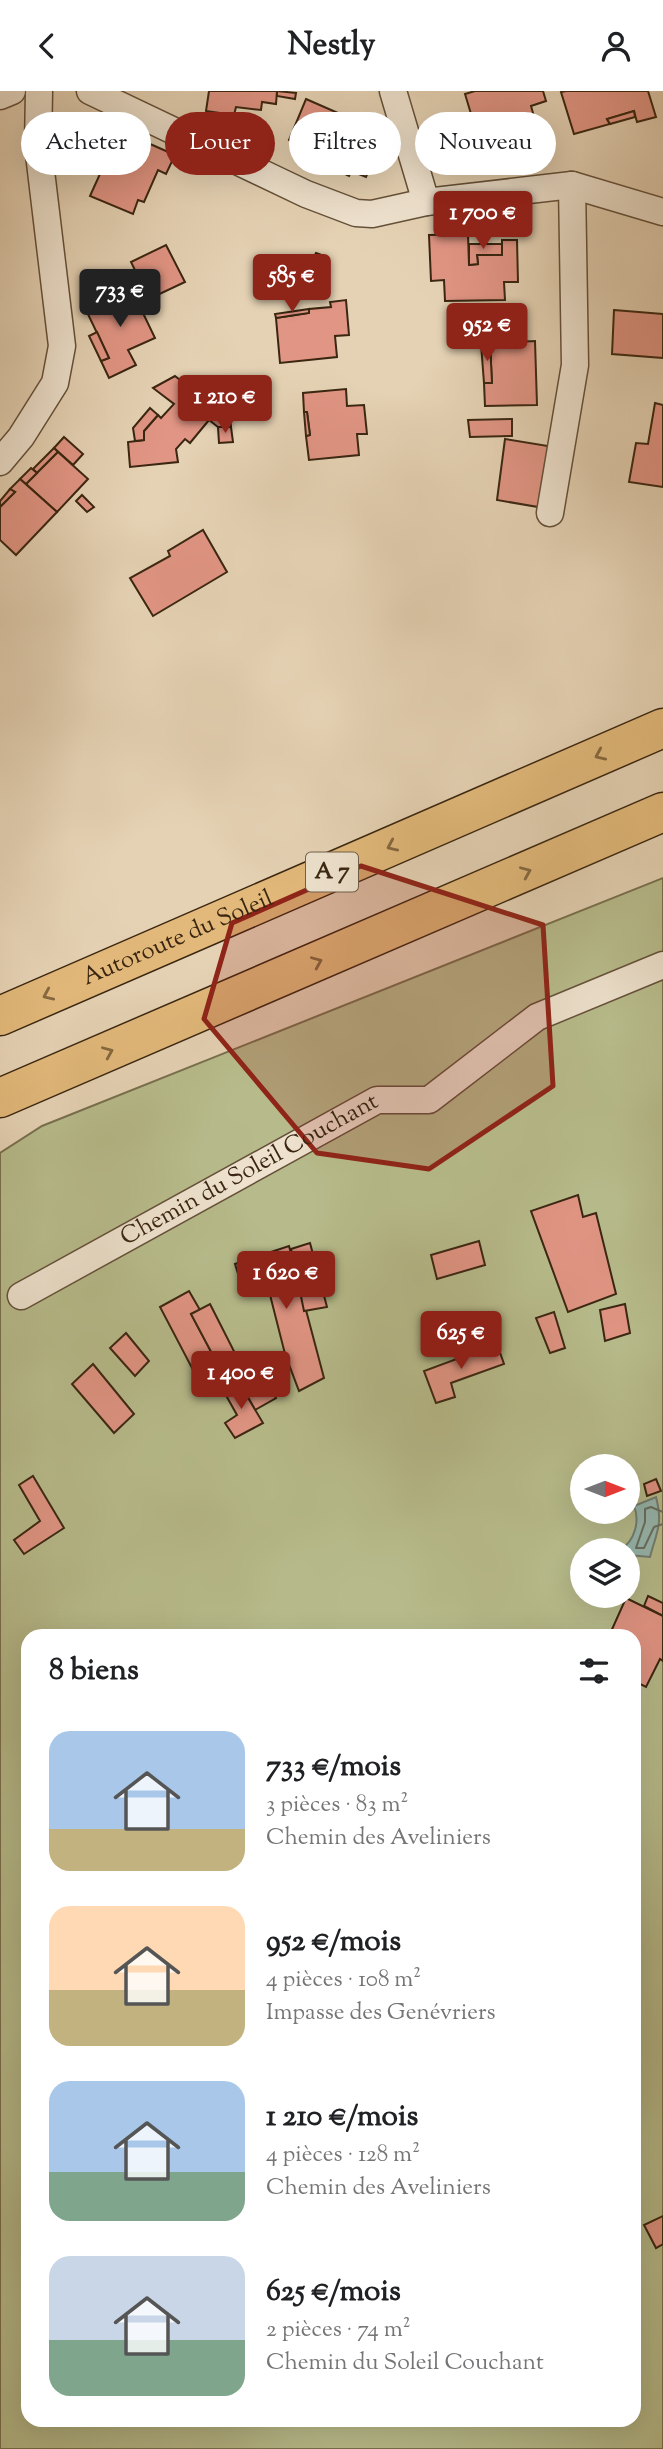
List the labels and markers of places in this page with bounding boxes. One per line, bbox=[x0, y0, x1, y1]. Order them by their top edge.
pin: 1 700 € bbox=[418, 191, 548, 251]
pin: 585 € bbox=[243, 255, 341, 314]
pin: 733 € bbox=[71, 269, 169, 329]
pin: 952 € bbox=[438, 303, 536, 363]
pin: 1 210 € bbox=[160, 375, 290, 435]
pin: 1 620 € bbox=[221, 1251, 351, 1311]
pin: 625 € bbox=[412, 1311, 510, 1371]
pin: 1 400 € bbox=[176, 1351, 306, 1411]

